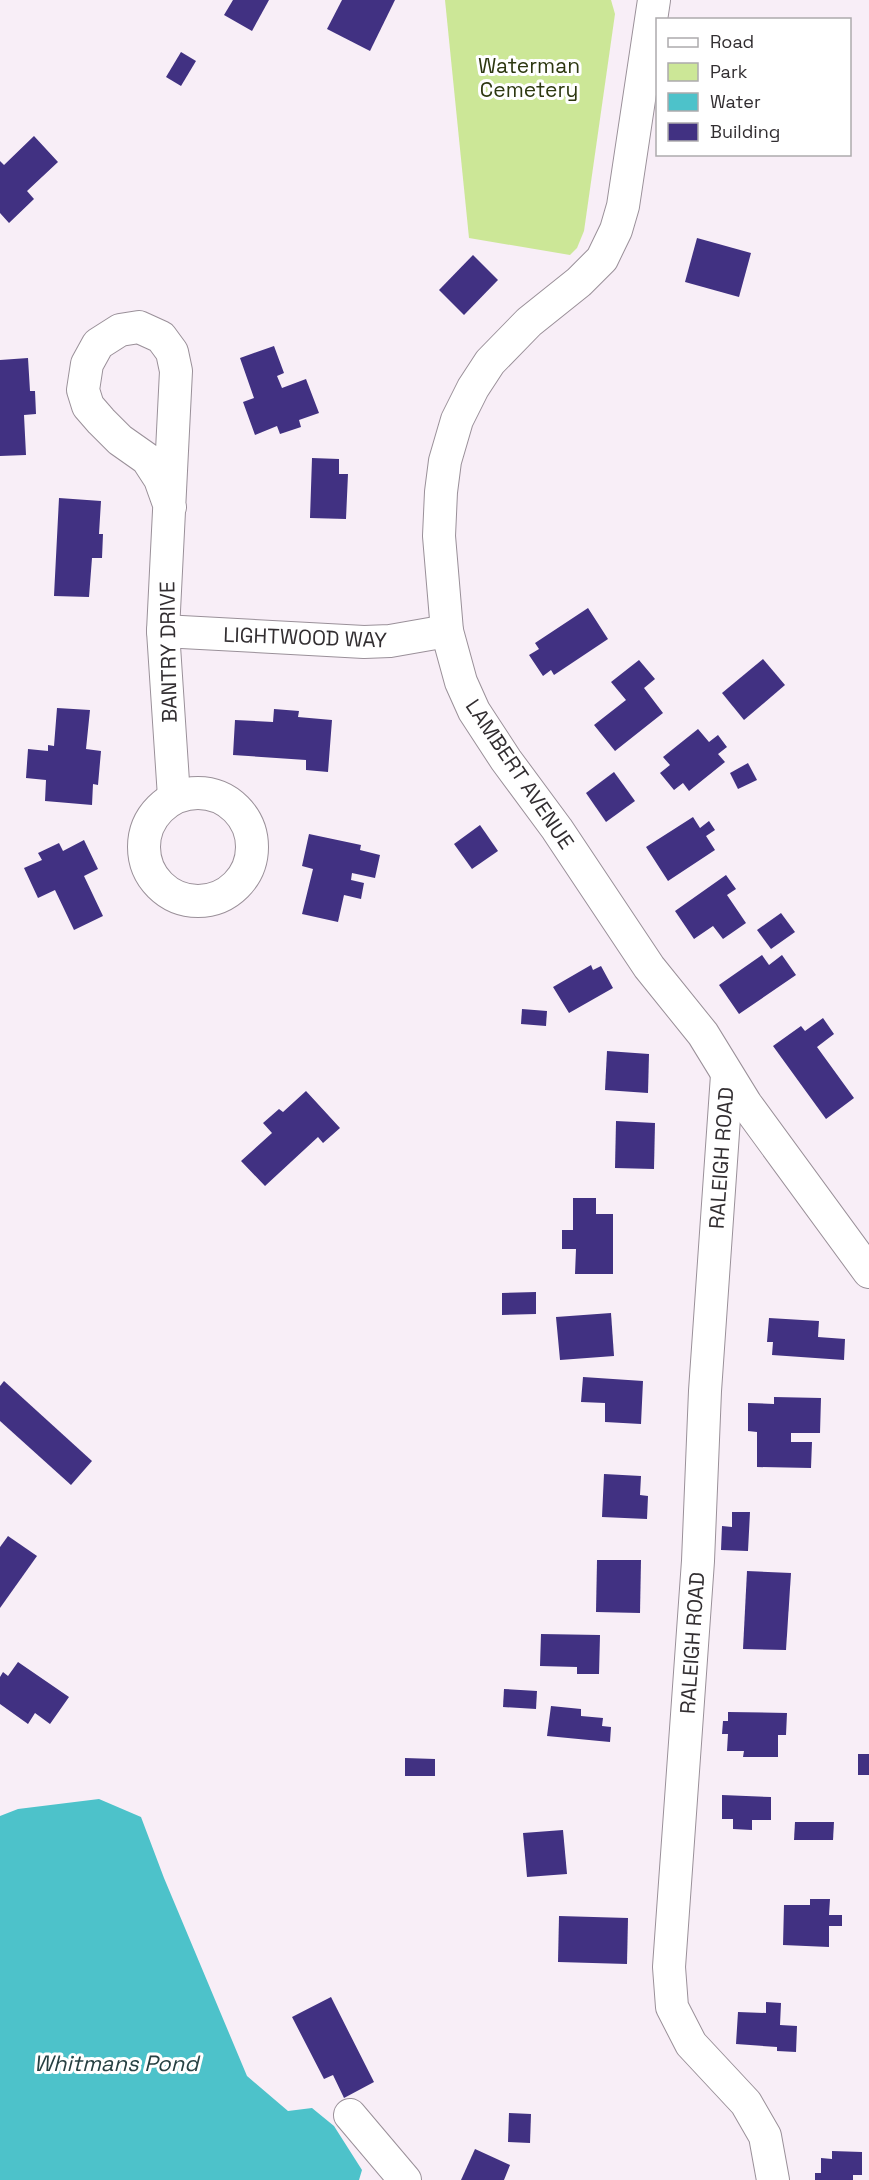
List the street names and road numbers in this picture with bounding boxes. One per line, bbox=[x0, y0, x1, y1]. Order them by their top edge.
street label: BANTRY DRIVE bbox=[153, 581, 183, 723]
street label: LIGHTWOOD WAY bbox=[223, 621, 388, 653]
street label: LAMBERT AVENUE bbox=[460, 694, 580, 854]
street label: RALEIGH ROAD bbox=[703, 1086, 739, 1230]
street label: RALEIGH ROAD bbox=[674, 1571, 710, 1715]

